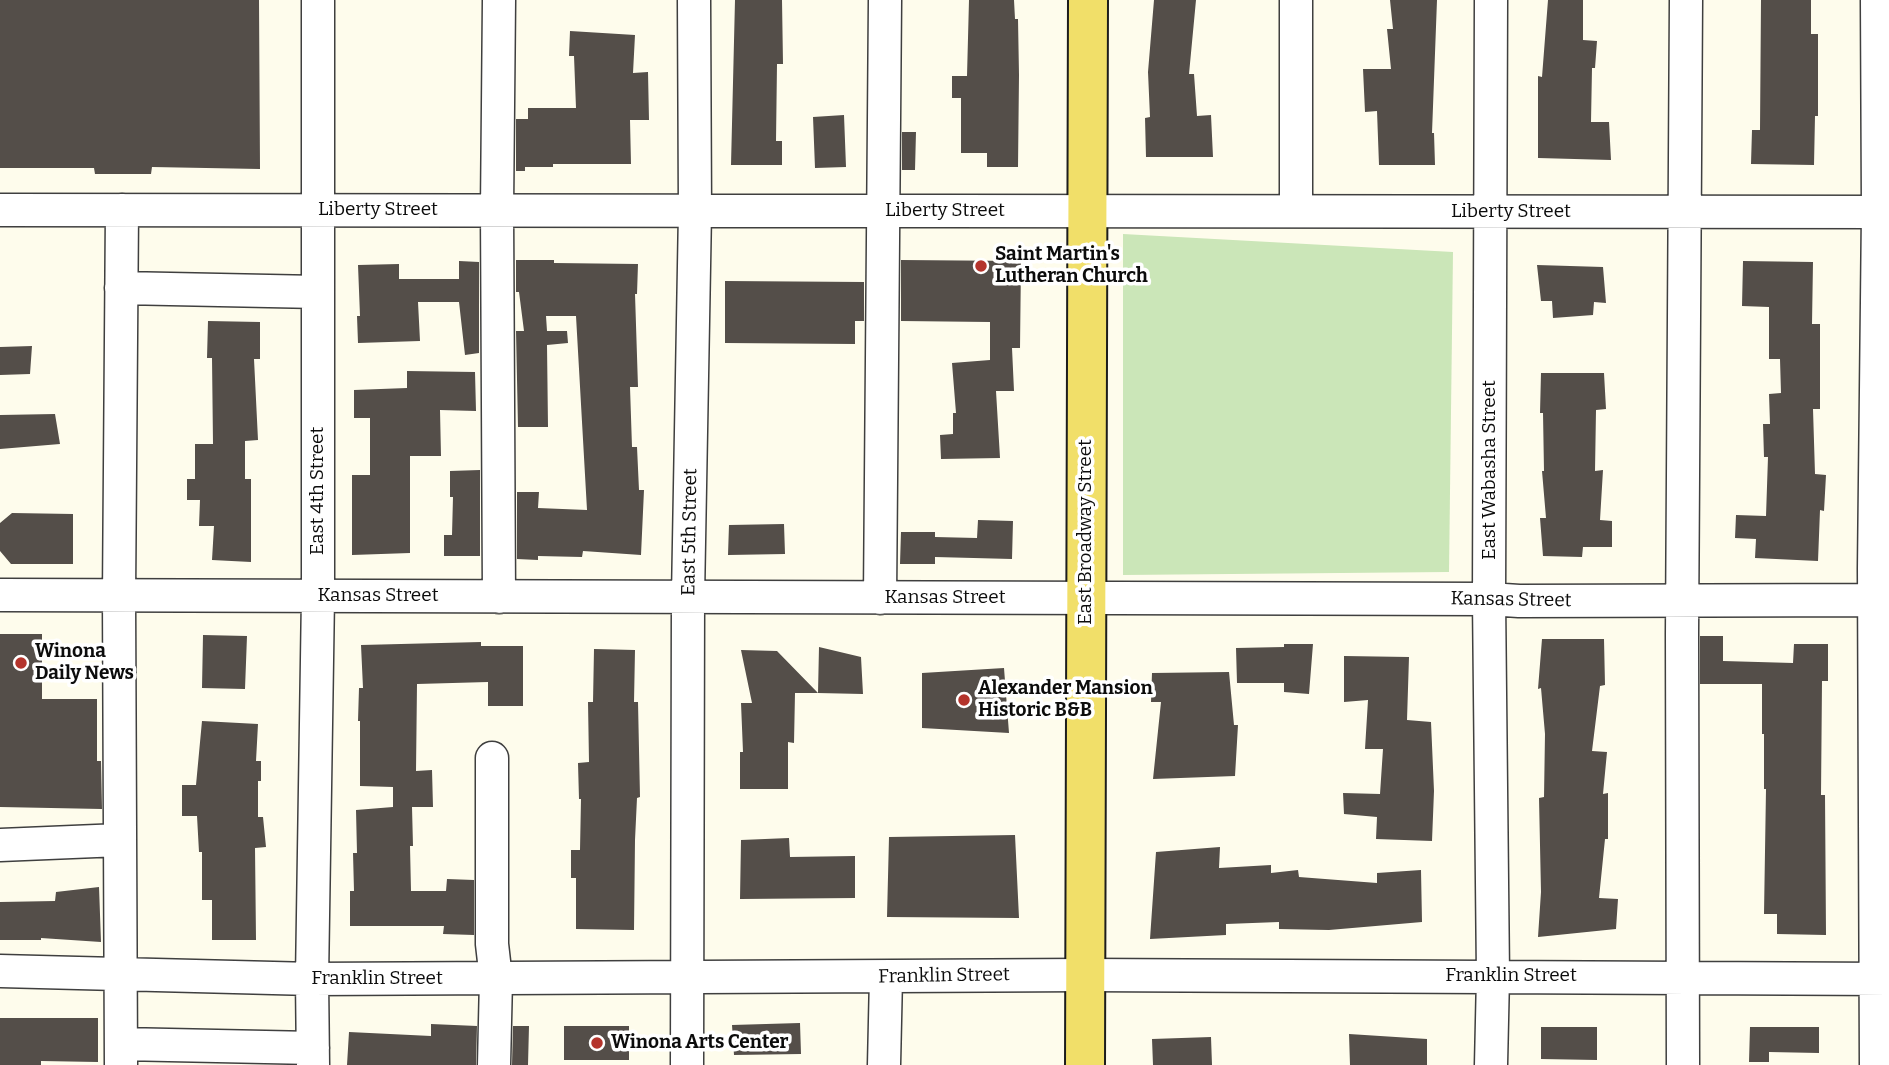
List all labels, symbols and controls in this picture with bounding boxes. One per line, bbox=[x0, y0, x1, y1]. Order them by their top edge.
street label: Liberty Street bbox=[318, 199, 438, 221]
street label: Liberty Street bbox=[885, 200, 1005, 222]
street label: Liberty Street bbox=[1451, 201, 1571, 223]
place label: Saint Martin's Lutheran Church bbox=[995, 244, 1148, 288]
marker: Saint Martin's Lutheran Church bbox=[973, 258, 989, 274]
street label: East Wabasha Street bbox=[1479, 380, 1501, 560]
street label: East 4th Street bbox=[307, 427, 329, 555]
street label: East Broadway Street bbox=[1075, 439, 1097, 625]
street label: East 5th Street bbox=[677, 468, 703, 596]
street label: Kansas Street bbox=[317, 585, 439, 607]
street label: Kansas Street bbox=[884, 587, 1006, 609]
street label: Kansas Street bbox=[1450, 588, 1572, 612]
place label: Winona Daily News bbox=[35, 641, 134, 685]
marker: Winona Daily News bbox=[13, 655, 29, 671]
place label: Alexander Mansion Historic B&B bbox=[978, 678, 1153, 722]
marker: Alexander Mansion Historic B&B bbox=[956, 692, 972, 708]
street label: Franklin Street bbox=[878, 963, 1010, 989]
street label: Franklin Street bbox=[1445, 965, 1577, 987]
street label: Franklin Street bbox=[311, 968, 443, 990]
place label: Winona Arts Center bbox=[611, 1032, 788, 1054]
marker: Winona Arts Center bbox=[589, 1035, 605, 1051]

